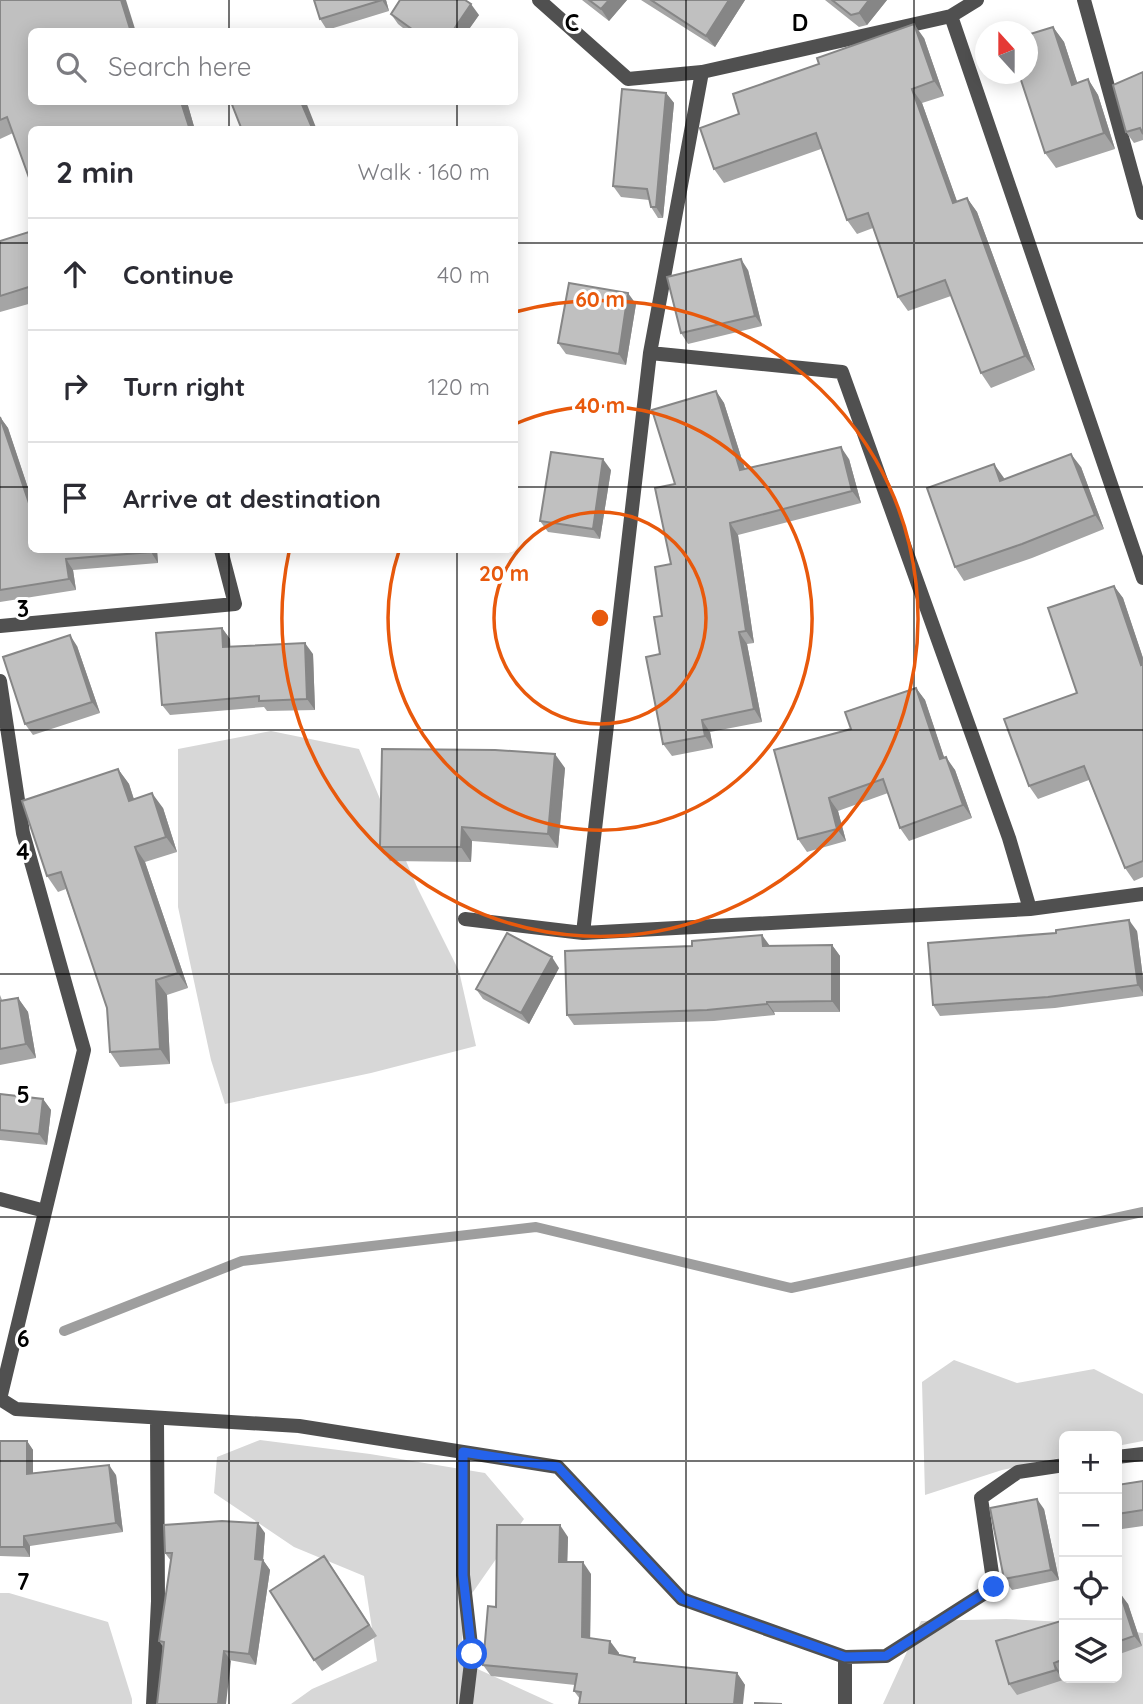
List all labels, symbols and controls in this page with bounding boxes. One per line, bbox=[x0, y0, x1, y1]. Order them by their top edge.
text: C bbox=[565, 8, 579, 37]
text: D bbox=[792, 8, 808, 37]
north arrow bbox=[975, 21, 1038, 84]
search box bbox=[28, 28, 518, 105]
icon: search bbox=[52, 48, 90, 86]
text: Search here bbox=[108, 50, 252, 83]
text: 2 min bbox=[56, 153, 134, 191]
text: Walk · 160 m bbox=[358, 157, 490, 186]
icon: ahead bbox=[56, 255, 94, 293]
text: Continue bbox=[123, 258, 234, 291]
text: 40 m bbox=[437, 260, 490, 289]
text: 60 m bbox=[575, 286, 625, 312]
icon: right bbox=[56, 367, 94, 405]
text: Turn right bbox=[123, 370, 245, 403]
text: 120 m bbox=[428, 372, 490, 401]
text: 40 m bbox=[575, 392, 625, 418]
icon: arrive bbox=[56, 479, 94, 517]
text: Arrive at destination bbox=[123, 482, 381, 515]
text: 20 m bbox=[479, 560, 529, 586]
text: 3 bbox=[17, 594, 29, 623]
centre of rings bbox=[588, 606, 612, 630]
text: 4 bbox=[16, 837, 30, 866]
text: 5 bbox=[16, 1080, 30, 1109]
text: 6 bbox=[17, 1324, 29, 1353]
map controls bbox=[1059, 1431, 1122, 1683]
button: + bbox=[1059, 1431, 1122, 1494]
button: − bbox=[1059, 1494, 1122, 1557]
button: locate bbox=[1059, 1557, 1122, 1620]
text: 7 bbox=[17, 1567, 30, 1596]
route end bbox=[978, 1571, 1009, 1602]
button: layers bbox=[1059, 1620, 1122, 1683]
route start bbox=[456, 1638, 487, 1669]

